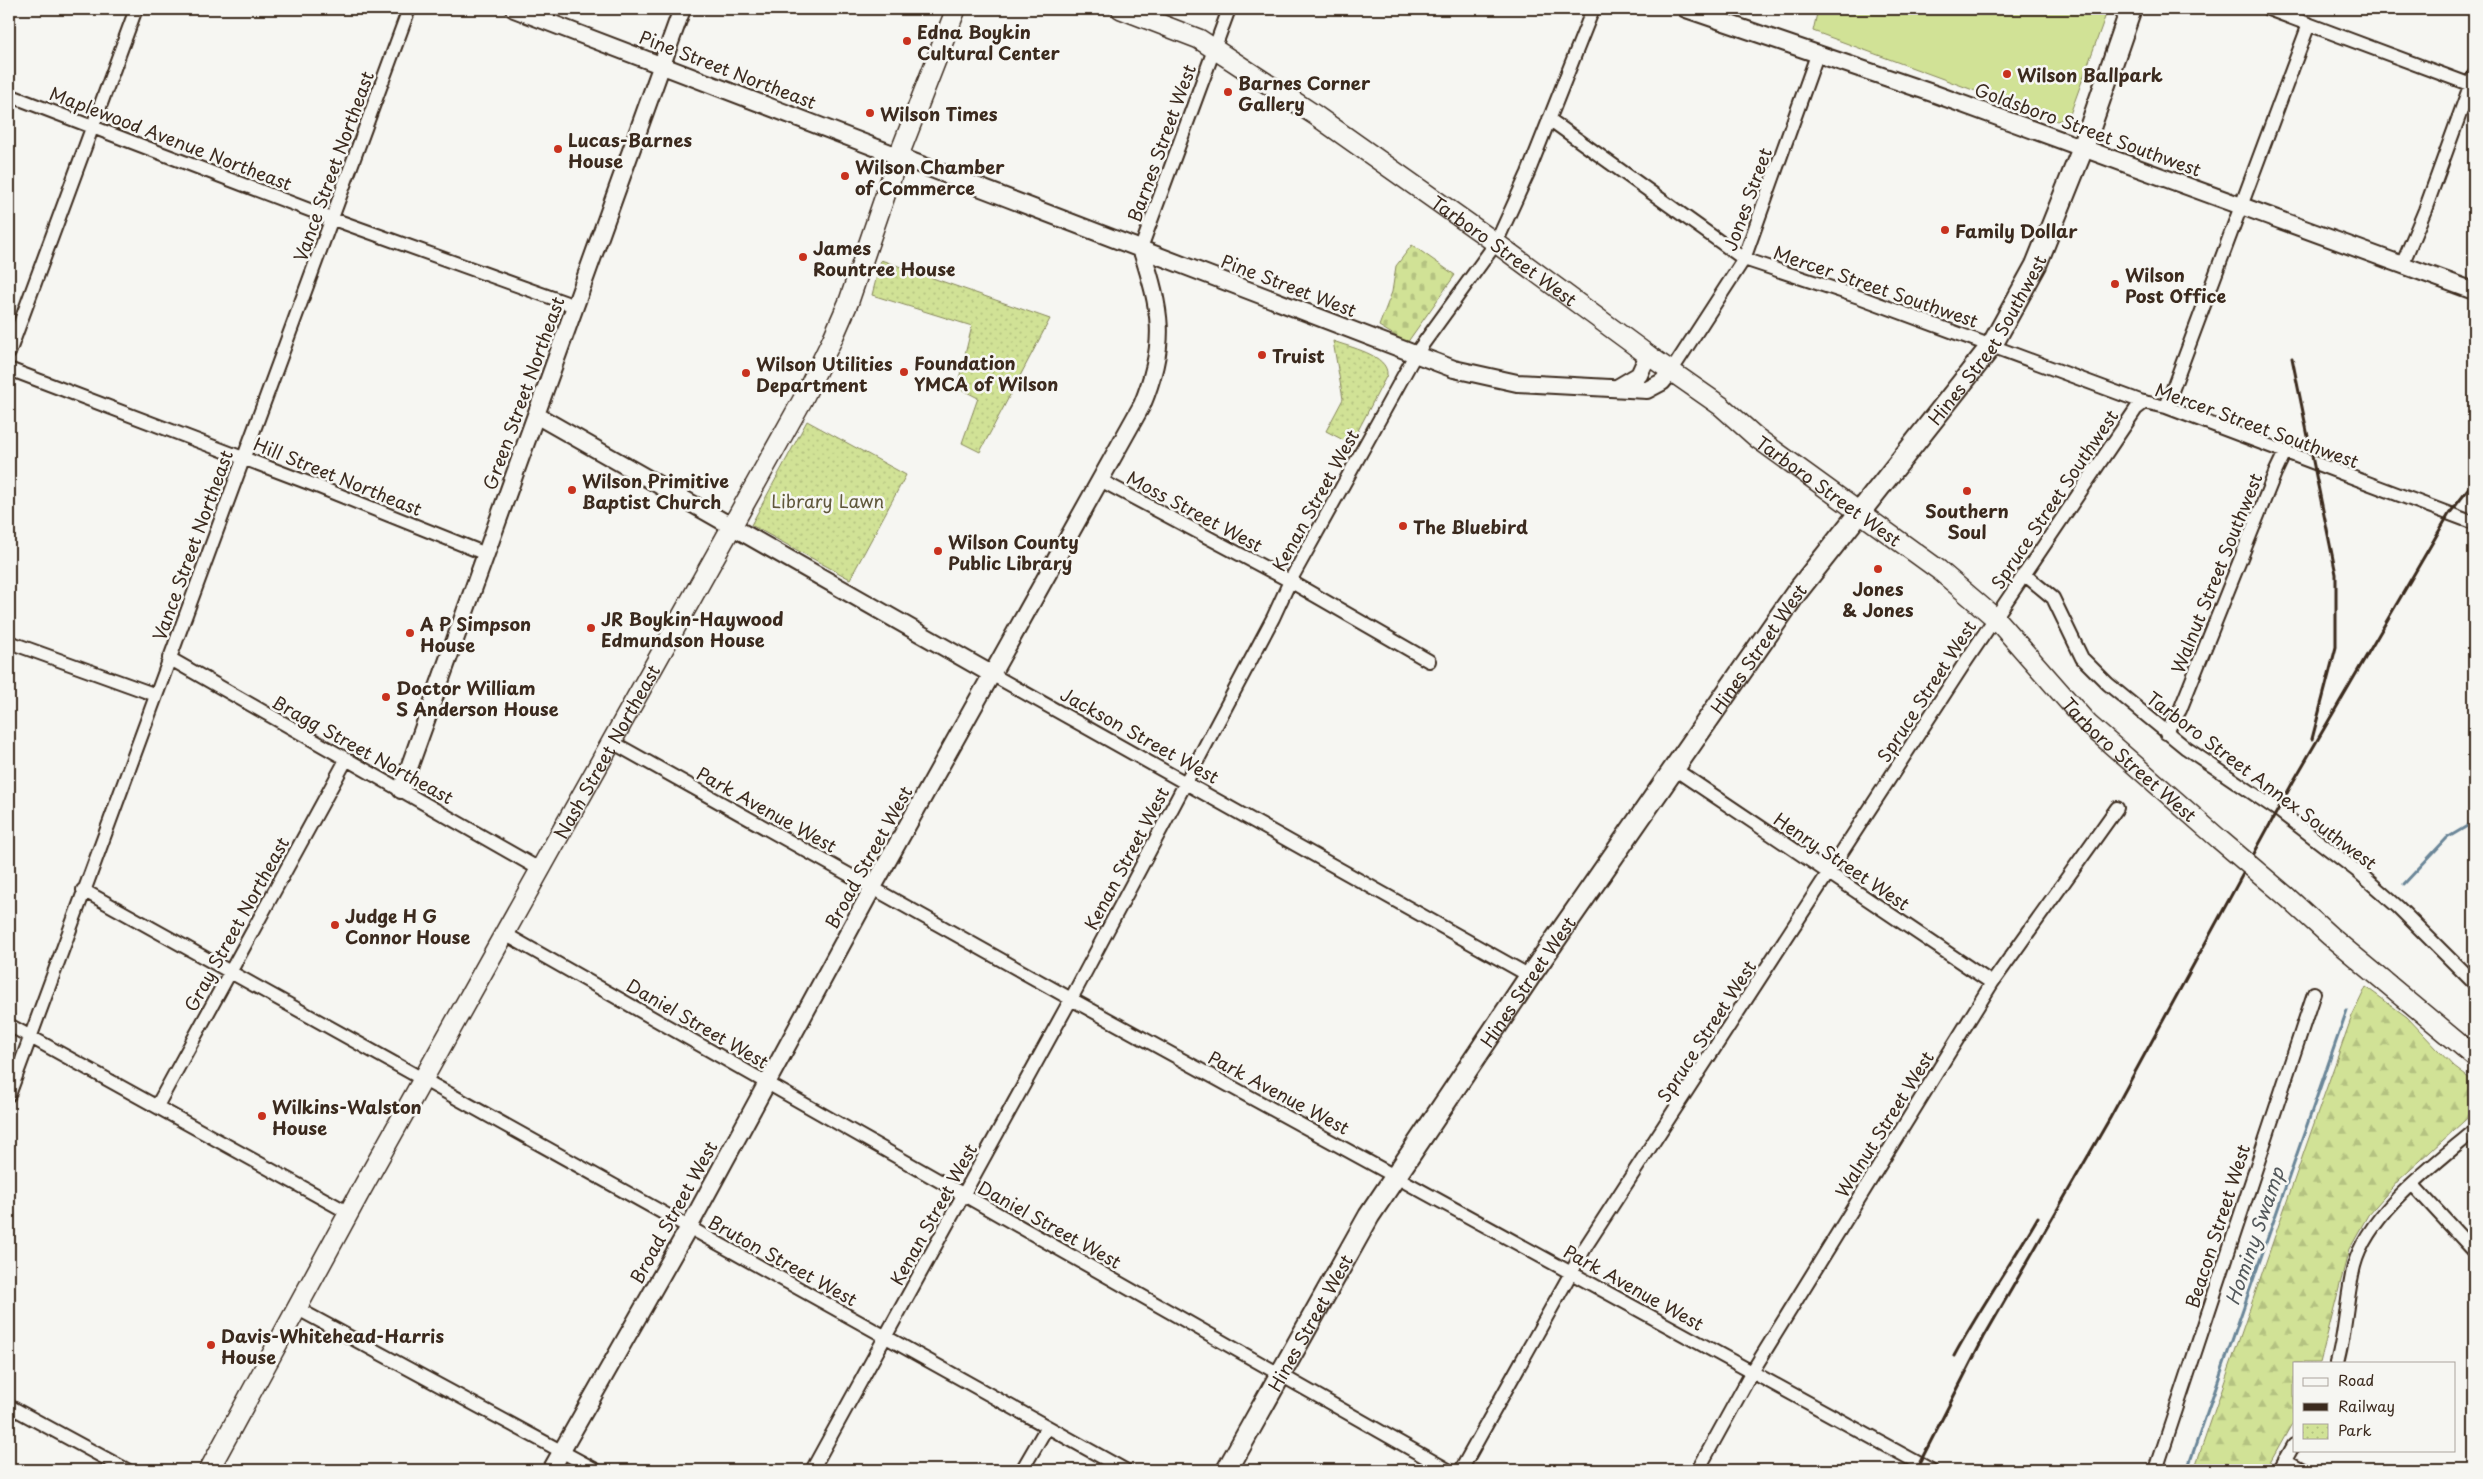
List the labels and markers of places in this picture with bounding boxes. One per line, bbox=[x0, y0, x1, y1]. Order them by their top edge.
place label: Edna Boykin Cultural Center bbox=[917, 18, 1060, 66]
marker: Edna Boykin Cultural Center bbox=[901, 35, 913, 47]
place label: Wilson Ballpark bbox=[2017, 61, 2163, 88]
marker: Wilson Ballpark bbox=[2001, 68, 2013, 80]
place label: Barnes Corner Gallery bbox=[1238, 69, 1371, 117]
marker: Barnes Corner Gallery bbox=[1222, 86, 1234, 98]
place label: Wilson Times bbox=[880, 100, 998, 127]
marker: Wilson Times bbox=[864, 107, 876, 119]
place label: Lucas-Barnes House bbox=[568, 126, 693, 174]
marker: Lucas-Barnes House bbox=[552, 143, 564, 155]
place label: Wilson Chamber of Commerce bbox=[855, 153, 1005, 201]
marker: Wilson Chamber of Commerce bbox=[839, 170, 851, 182]
place label: Family Dollar bbox=[1955, 217, 2078, 244]
marker: Family Dollar bbox=[1939, 224, 1951, 236]
place label: James Rountree House bbox=[813, 234, 955, 282]
marker: James Rountree House bbox=[797, 251, 809, 263]
place label: Wilson Post Office bbox=[2125, 261, 2226, 309]
marker: Wilson Post Office bbox=[2109, 278, 2121, 290]
place label: Truist bbox=[1272, 342, 1325, 369]
place label: Foundation YMCA of Wilson bbox=[914, 349, 1058, 397]
marker: Truist bbox=[1256, 349, 1268, 361]
place label: Wilson Utilities Department bbox=[756, 350, 893, 398]
marker: Foundation YMCA of Wilson bbox=[898, 366, 910, 378]
marker: Wilson Utilities Department bbox=[740, 367, 752, 379]
place label: Wilson Primitive Baptist Church bbox=[582, 467, 729, 515]
marker: Wilson Primitive Baptist Church bbox=[566, 484, 578, 496]
marker: Southern Soul bbox=[1961, 485, 1973, 497]
place label: Southern Soul bbox=[1925, 497, 2009, 545]
place label: The Bluebird bbox=[1413, 513, 1528, 540]
marker: The Bluebird bbox=[1397, 520, 1409, 532]
place label: Wilson County Public Library bbox=[948, 528, 1079, 576]
marker: Wilson County Public Library bbox=[932, 545, 944, 557]
marker: Jones & Jones bbox=[1872, 563, 1884, 575]
place label: Jones & Jones bbox=[1842, 575, 1914, 623]
place label: JR Boykin-Haywood Edmundson House bbox=[601, 605, 783, 653]
place label: A P Simpson House bbox=[419, 610, 531, 658]
marker: JR Boykin-Haywood Edmundson House bbox=[585, 622, 597, 634]
marker: A P Simpson House bbox=[404, 627, 416, 639]
place label: Doctor William S Anderson House bbox=[396, 674, 559, 722]
marker: Doctor William S Anderson House bbox=[380, 691, 392, 703]
place label: Judge H G Connor House bbox=[345, 902, 470, 950]
marker: Judge H G Connor House bbox=[329, 919, 341, 931]
place label: Wilkins-Walston House bbox=[272, 1093, 422, 1141]
marker: Wilkins-Walston House bbox=[256, 1110, 268, 1122]
place label: Davis-Whitehead-Harris House bbox=[221, 1322, 444, 1370]
marker: Davis-Whitehead-Harris House bbox=[205, 1339, 217, 1351]

